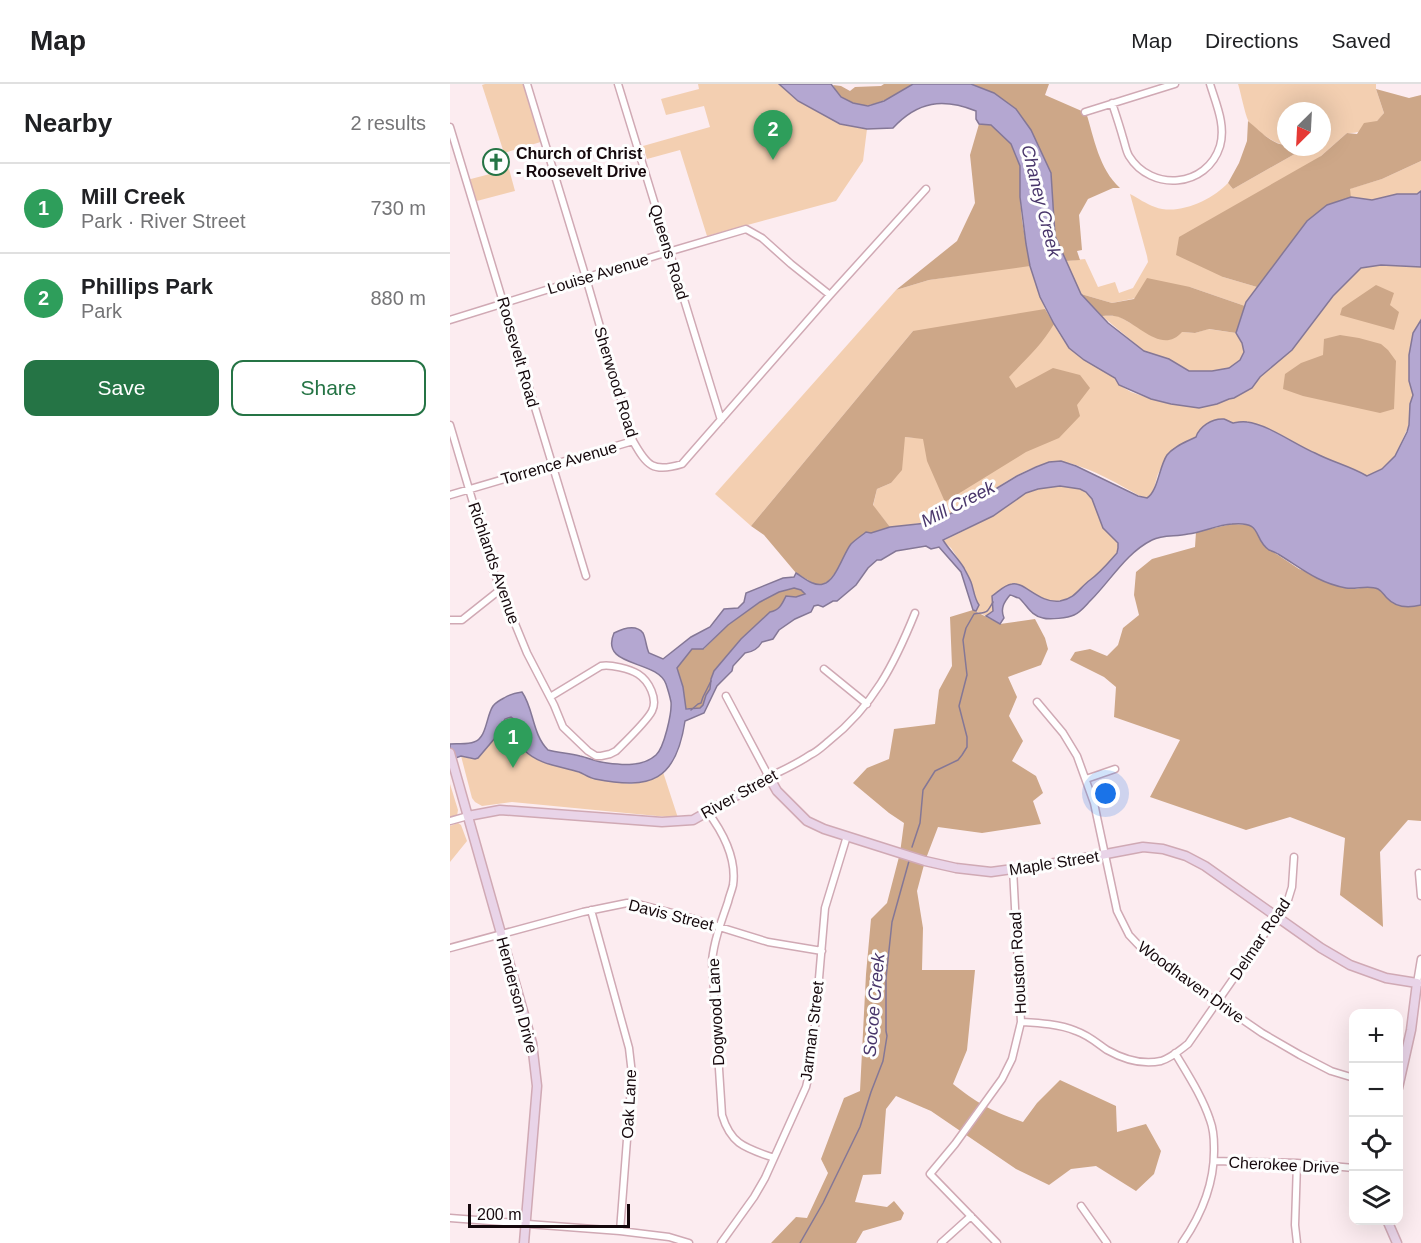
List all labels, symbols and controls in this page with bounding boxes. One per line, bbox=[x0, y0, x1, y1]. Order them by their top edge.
text: Map bbox=[30, 25, 86, 56]
text: Map bbox=[1131, 29, 1172, 52]
text: Directions bbox=[1205, 29, 1298, 52]
text: Saved bbox=[1331, 29, 1391, 52]
north arrow bbox=[1277, 102, 1331, 156]
text: Nearby bbox=[24, 108, 112, 138]
pin: 2 bbox=[754, 110, 792, 160]
text: 2 results bbox=[350, 112, 426, 134]
water label: Chaney Creek bbox=[1017, 143, 1065, 260]
place label: Church of Christ - Roosevelt Drive bbox=[516, 145, 647, 180]
church icon: Church of Christ - Roosevelt Drive bbox=[481, 147, 511, 177]
text: Mill Creek bbox=[81, 184, 185, 209]
text: 1 bbox=[38, 197, 49, 219]
text: 730 m bbox=[370, 197, 426, 219]
street label: Queens Road bbox=[646, 202, 692, 302]
text: Park · River Street bbox=[81, 210, 245, 232]
street label: Louise Avenue bbox=[545, 251, 651, 297]
text: Phillips Park bbox=[81, 274, 213, 299]
text: 2 bbox=[38, 287, 49, 309]
text: 880 m bbox=[370, 287, 426, 309]
street label: Roosevelt Road bbox=[494, 295, 542, 409]
text: Park bbox=[81, 300, 122, 322]
street label: Sherwood Road bbox=[591, 325, 641, 439]
button: Save bbox=[24, 360, 219, 416]
button: Share bbox=[231, 360, 426, 416]
street label: Torrence Avenue bbox=[499, 438, 619, 488]
water label: Mill Creek bbox=[918, 476, 999, 531]
street label: Richlands Avenue bbox=[465, 500, 523, 626]
pin: 1 bbox=[494, 718, 532, 768]
street label: River Street bbox=[698, 766, 781, 822]
your location bbox=[1091, 779, 1120, 808]
street label: Maple Street bbox=[1008, 847, 1101, 878]
street label: Delmar Road bbox=[1227, 895, 1293, 983]
street label: Davis Street bbox=[627, 896, 716, 934]
street label: Houston Road bbox=[1007, 911, 1029, 1015]
street label: Henderson Drive bbox=[493, 935, 541, 1055]
street label: Woodhaven Drive bbox=[1135, 938, 1247, 1026]
water label: Socoe Creek bbox=[860, 951, 889, 1058]
street label: Dogwood Lane bbox=[705, 958, 727, 1066]
street label: Jarman Street bbox=[797, 980, 827, 1082]
map controls bbox=[1349, 1009, 1403, 1225]
button: + bbox=[1349, 1009, 1403, 1063]
button: − bbox=[1349, 1063, 1403, 1117]
street label: Oak Lane bbox=[619, 1069, 639, 1139]
button: locate bbox=[1349, 1117, 1403, 1171]
street label: Cherokee Drive bbox=[1228, 1154, 1340, 1176]
button: layers bbox=[1349, 1171, 1403, 1225]
scale bar bbox=[468, 1201, 630, 1228]
text: 200 m bbox=[477, 1206, 521, 1223]

